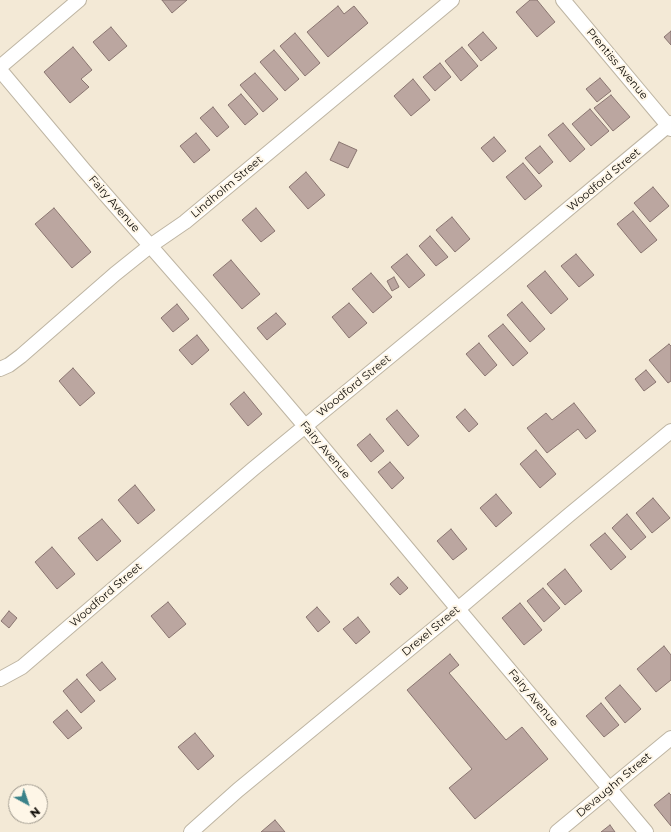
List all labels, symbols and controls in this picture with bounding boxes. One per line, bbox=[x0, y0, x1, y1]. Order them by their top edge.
street label: Prentiss Avenue bbox=[583, 26, 651, 102]
street label: Woodford Street bbox=[565, 146, 643, 214]
street label: Lindholm Street bbox=[189, 153, 265, 221]
street label: Fairy Avenue bbox=[86, 173, 142, 235]
street label: Woodford Street bbox=[314, 352, 394, 420]
street label: Fairy Avenue bbox=[297, 419, 353, 481]
street label: Woodford Street bbox=[67, 560, 145, 630]
street label: Drexel Street bbox=[399, 603, 463, 659]
street label: Fairy Avenue bbox=[505, 667, 561, 729]
street label: Devaughn Street bbox=[574, 750, 654, 820]
north arrow bbox=[8, 784, 48, 824]
text: N bbox=[27, 804, 43, 821]

